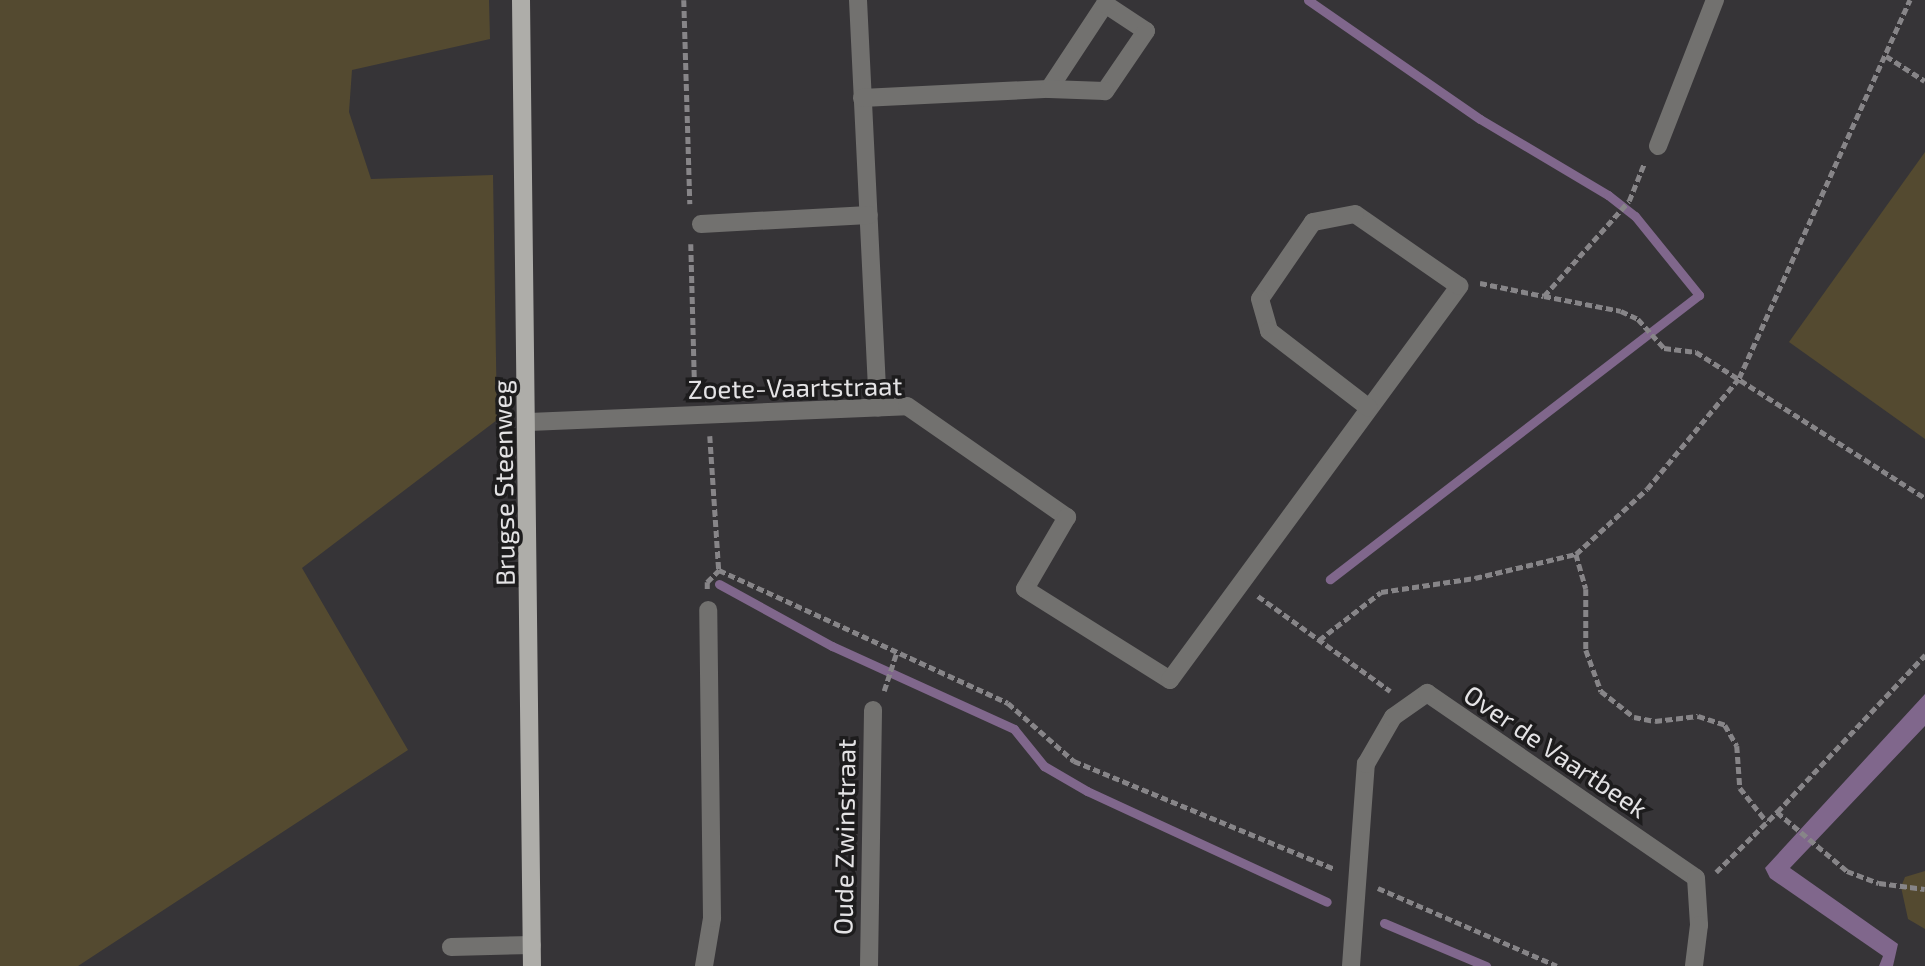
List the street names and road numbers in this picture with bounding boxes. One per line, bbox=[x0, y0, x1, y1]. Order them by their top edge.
street label: Zoete-Vaartstraat bbox=[688, 370, 902, 404]
street label: Brugse Steenweg bbox=[486, 380, 520, 586]
street label: Over de Vaartbeek bbox=[1458, 678, 1654, 824]
street label: Oude Zwinstraat bbox=[827, 739, 861, 935]

